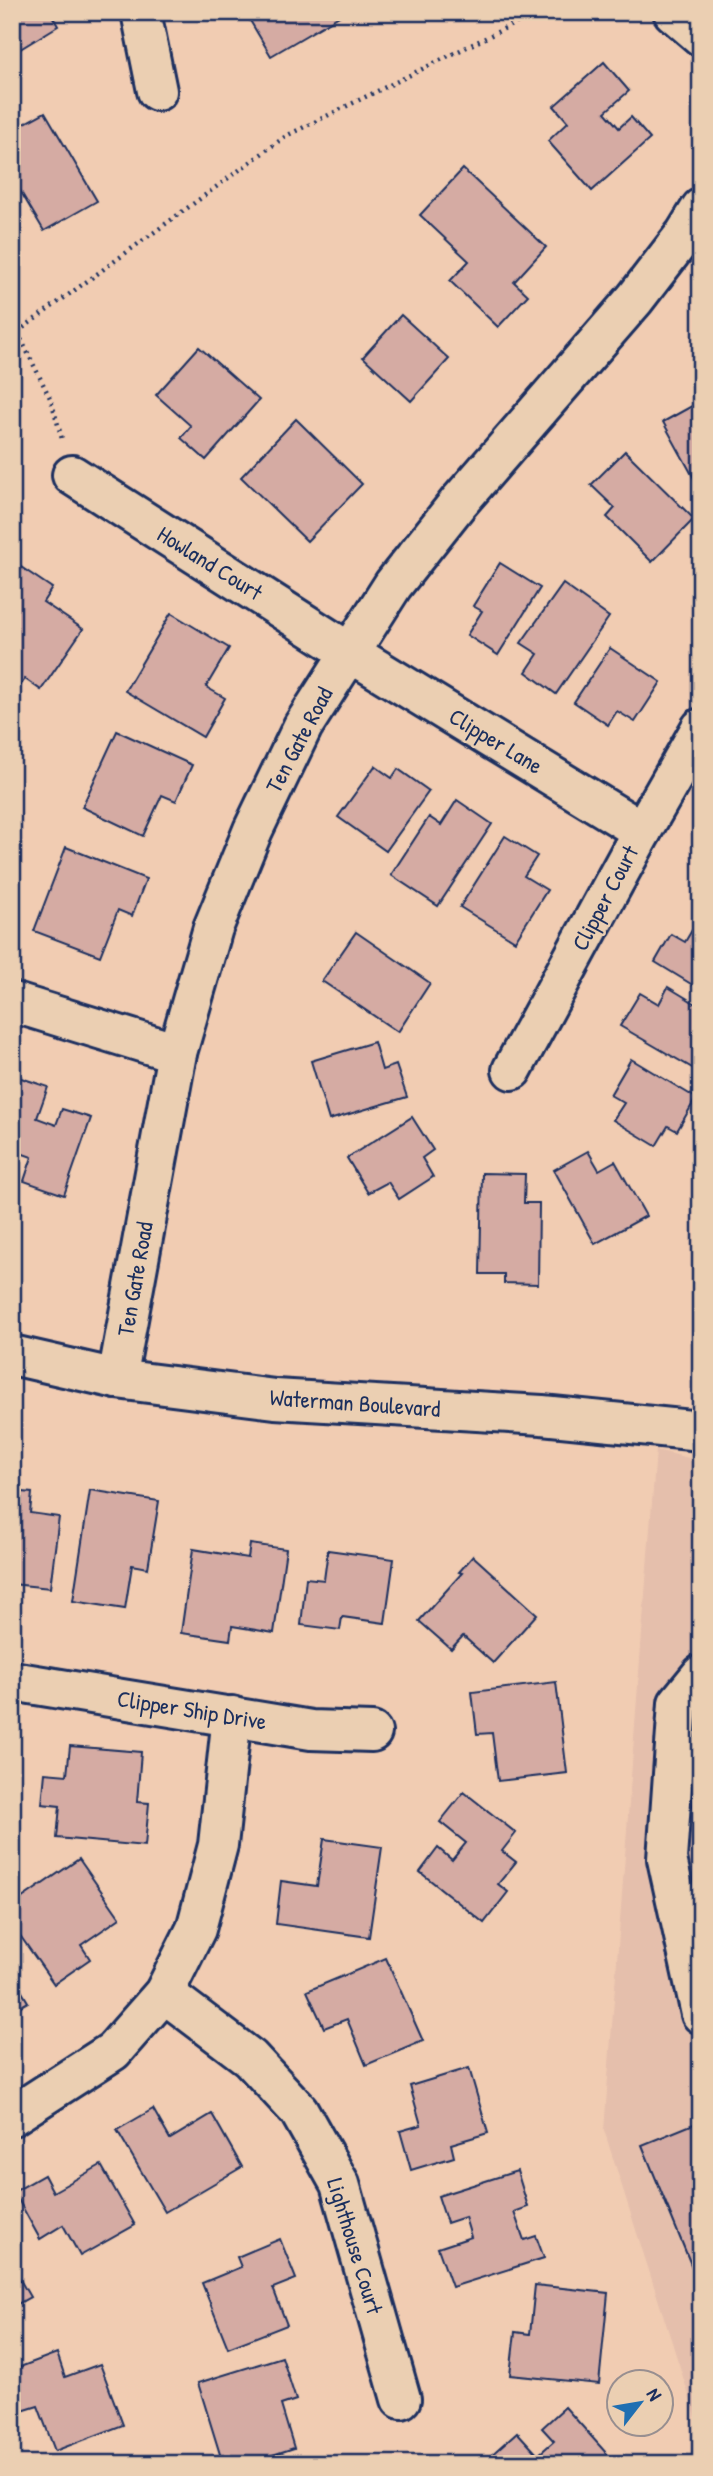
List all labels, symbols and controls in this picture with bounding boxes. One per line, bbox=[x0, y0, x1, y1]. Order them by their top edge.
street label: Howland Court bbox=[152, 518, 270, 608]
street label: Ten Gate Road bbox=[258, 681, 339, 798]
street label: Clipper Lane bbox=[444, 701, 549, 781]
street label: Clipper Court bbox=[564, 839, 646, 956]
street label: Ten Gate Road bbox=[109, 1219, 160, 1339]
street label: Waterman Boulevard bbox=[269, 1381, 441, 1424]
street label: Clipper Ship Drive bbox=[115, 1682, 269, 1737]
street label: Lighthouse Court bbox=[320, 2174, 391, 2319]
north arrow bbox=[604, 2368, 674, 2438]
text: N bbox=[641, 2383, 668, 2405]

